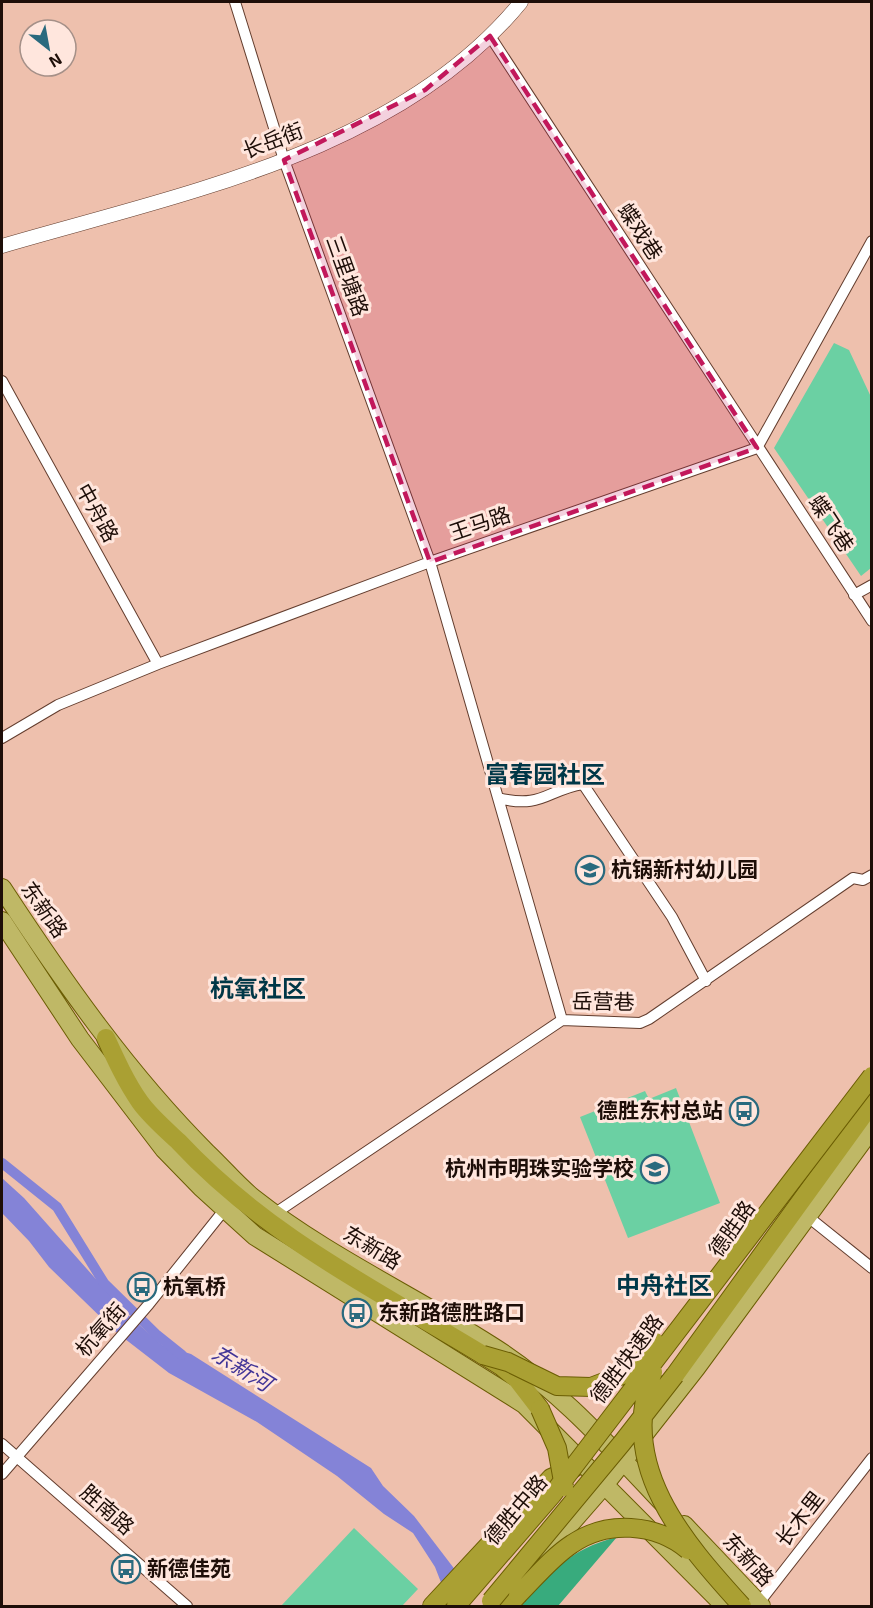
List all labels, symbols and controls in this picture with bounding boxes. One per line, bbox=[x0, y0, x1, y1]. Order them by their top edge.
north arrow bbox=[18, 18, 78, 78]
text: N bbox=[46, 50, 66, 72]
street label: 长岳街 bbox=[239, 117, 306, 163]
street label: 蝶戏巷 bbox=[614, 198, 669, 264]
street label: 三里塘路 bbox=[322, 232, 375, 319]
street label: 中舟路 bbox=[72, 479, 125, 546]
street label: 蝶飞巷 bbox=[805, 490, 860, 556]
street label: 王马路 bbox=[446, 501, 513, 545]
district label: 富春园社区 bbox=[485, 759, 605, 788]
school or university icon: 杭锅新村幼儿园 bbox=[574, 854, 606, 886]
place label: 杭锅新村幼儿园 bbox=[611, 856, 758, 881]
street label: 东新路 bbox=[17, 876, 74, 942]
district label: 杭氧社区 bbox=[210, 973, 306, 1002]
street label: 岳营巷 bbox=[571, 987, 635, 1014]
bus stop icon: 德胜东村总站 bbox=[728, 1095, 760, 1127]
place label: 德胜东村总站 bbox=[597, 1097, 723, 1122]
school or university icon: 杭州市明珠实验学校 bbox=[639, 1153, 671, 1185]
place label: 杭州市明珠实验学校 bbox=[445, 1155, 634, 1180]
street label: 德胜路 bbox=[702, 1195, 759, 1261]
street label: 东新路 bbox=[339, 1220, 406, 1274]
district label: 中舟社区 bbox=[616, 1270, 712, 1299]
bus stop icon: 杭氧桥 bbox=[126, 1271, 158, 1303]
place label: 杭氧桥 bbox=[163, 1273, 226, 1298]
street label: 杭氧街 bbox=[70, 1297, 130, 1361]
bus stop icon: 东新路德胜路口 bbox=[341, 1297, 373, 1329]
place label: 东新路德胜路口 bbox=[378, 1299, 525, 1324]
street label: 德胜快速路 bbox=[584, 1309, 667, 1408]
water label: 东新河 bbox=[208, 1339, 281, 1398]
street label: 德胜中路 bbox=[478, 1469, 551, 1549]
street label: 胜南路 bbox=[76, 1479, 140, 1539]
street label: 长木里 bbox=[770, 1486, 828, 1551]
street label: 东新路 bbox=[718, 1527, 780, 1591]
bus stop icon: 新德佳苑 bbox=[110, 1553, 142, 1585]
place label: 新德佳苑 bbox=[147, 1555, 231, 1580]

